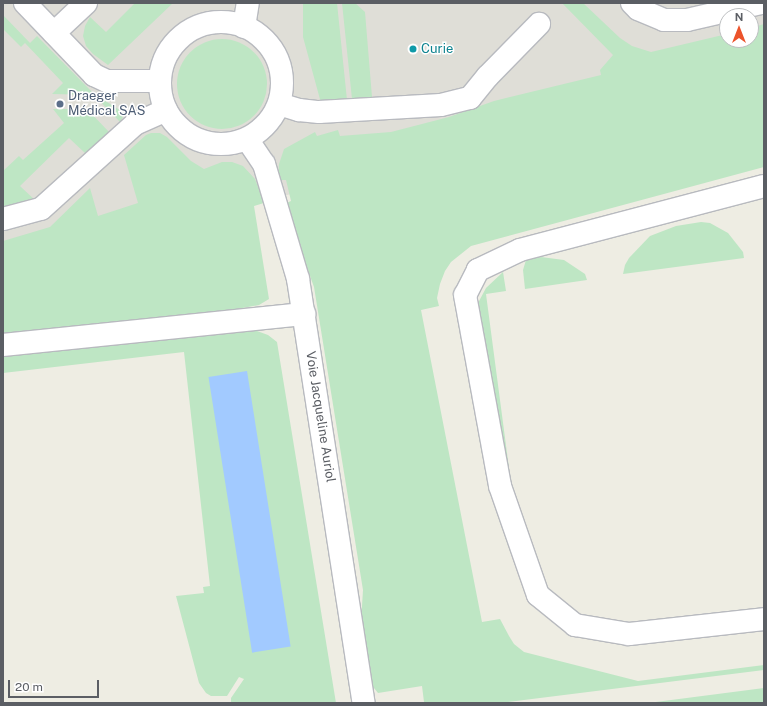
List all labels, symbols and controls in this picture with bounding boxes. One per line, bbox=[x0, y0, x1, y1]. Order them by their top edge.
north arrow bbox=[719, 8, 759, 48]
text: N bbox=[735, 11, 743, 23]
place label: Curie bbox=[421, 41, 453, 57]
marker: Curie bbox=[408, 44, 418, 54]
place label: Draeger Médical SAS bbox=[68, 89, 145, 120]
marker: Draeger Médical SAS bbox=[55, 99, 65, 109]
street label: Voie Jacqueline Auriol bbox=[302, 350, 338, 484]
scale bar bbox=[10, 672, 101, 698]
text: 20 m bbox=[15, 680, 43, 694]

